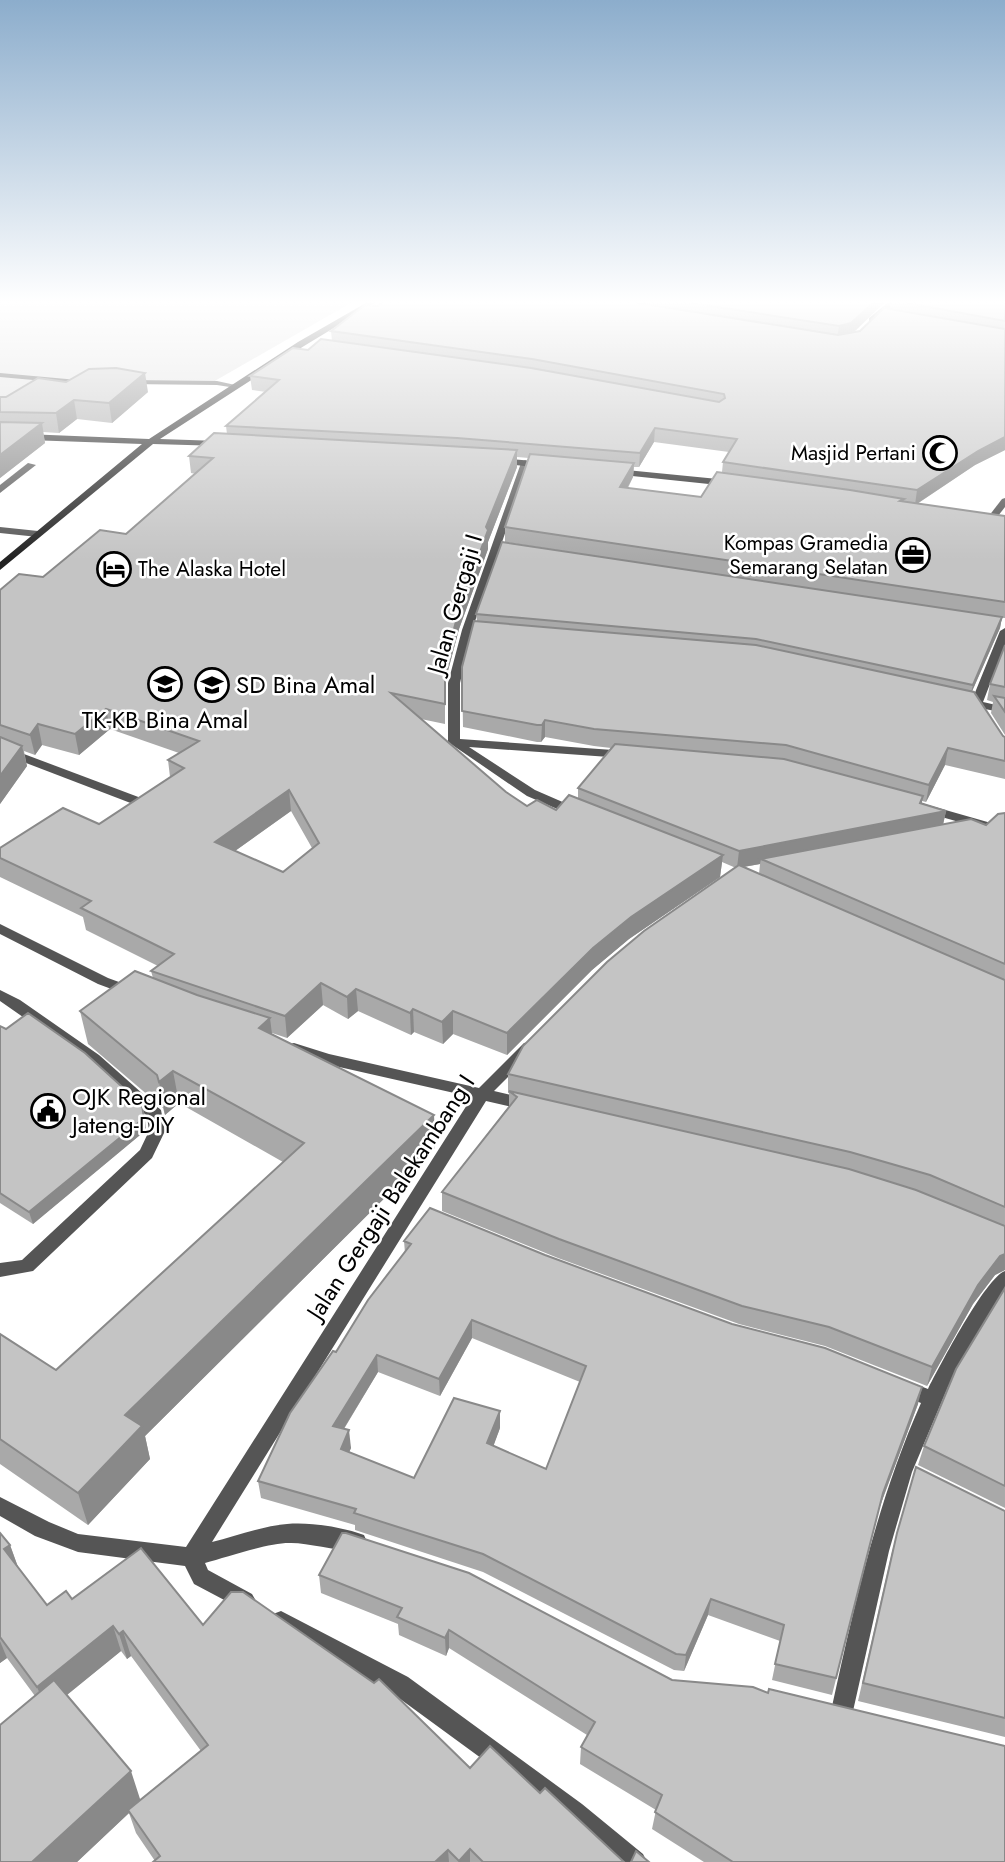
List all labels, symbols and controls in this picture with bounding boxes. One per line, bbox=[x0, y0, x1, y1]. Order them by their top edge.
mosque icon: Masjid Pertani bbox=[921, 434, 959, 472]
place label: Masjid Pertani bbox=[791, 438, 916, 468]
place label: Kompas Gramedia Semarang Selatan bbox=[724, 528, 888, 582]
street label: Jalan Gergaji I bbox=[417, 530, 491, 681]
office icon: Kompas Gramedia Semarang Selatan bbox=[894, 536, 932, 574]
hotel icon: The Alaska Hotel bbox=[95, 550, 133, 588]
place label: The Alaska Hotel bbox=[138, 554, 286, 584]
school or university icon: TK-KB Bina Amal bbox=[146, 665, 184, 703]
school or university icon: SD Bina Amal bbox=[193, 666, 231, 704]
place label: SD Bina Amal bbox=[236, 667, 375, 702]
place label: TK-KB Bina Amal bbox=[82, 702, 248, 737]
street label: Jalan Gergaji Balekambang I bbox=[296, 1067, 483, 1329]
place label: OJK Regional Jateng-DIY bbox=[69, 1079, 206, 1142]
public building icon: OJK Regional Jateng-DIY bbox=[29, 1092, 67, 1130]

